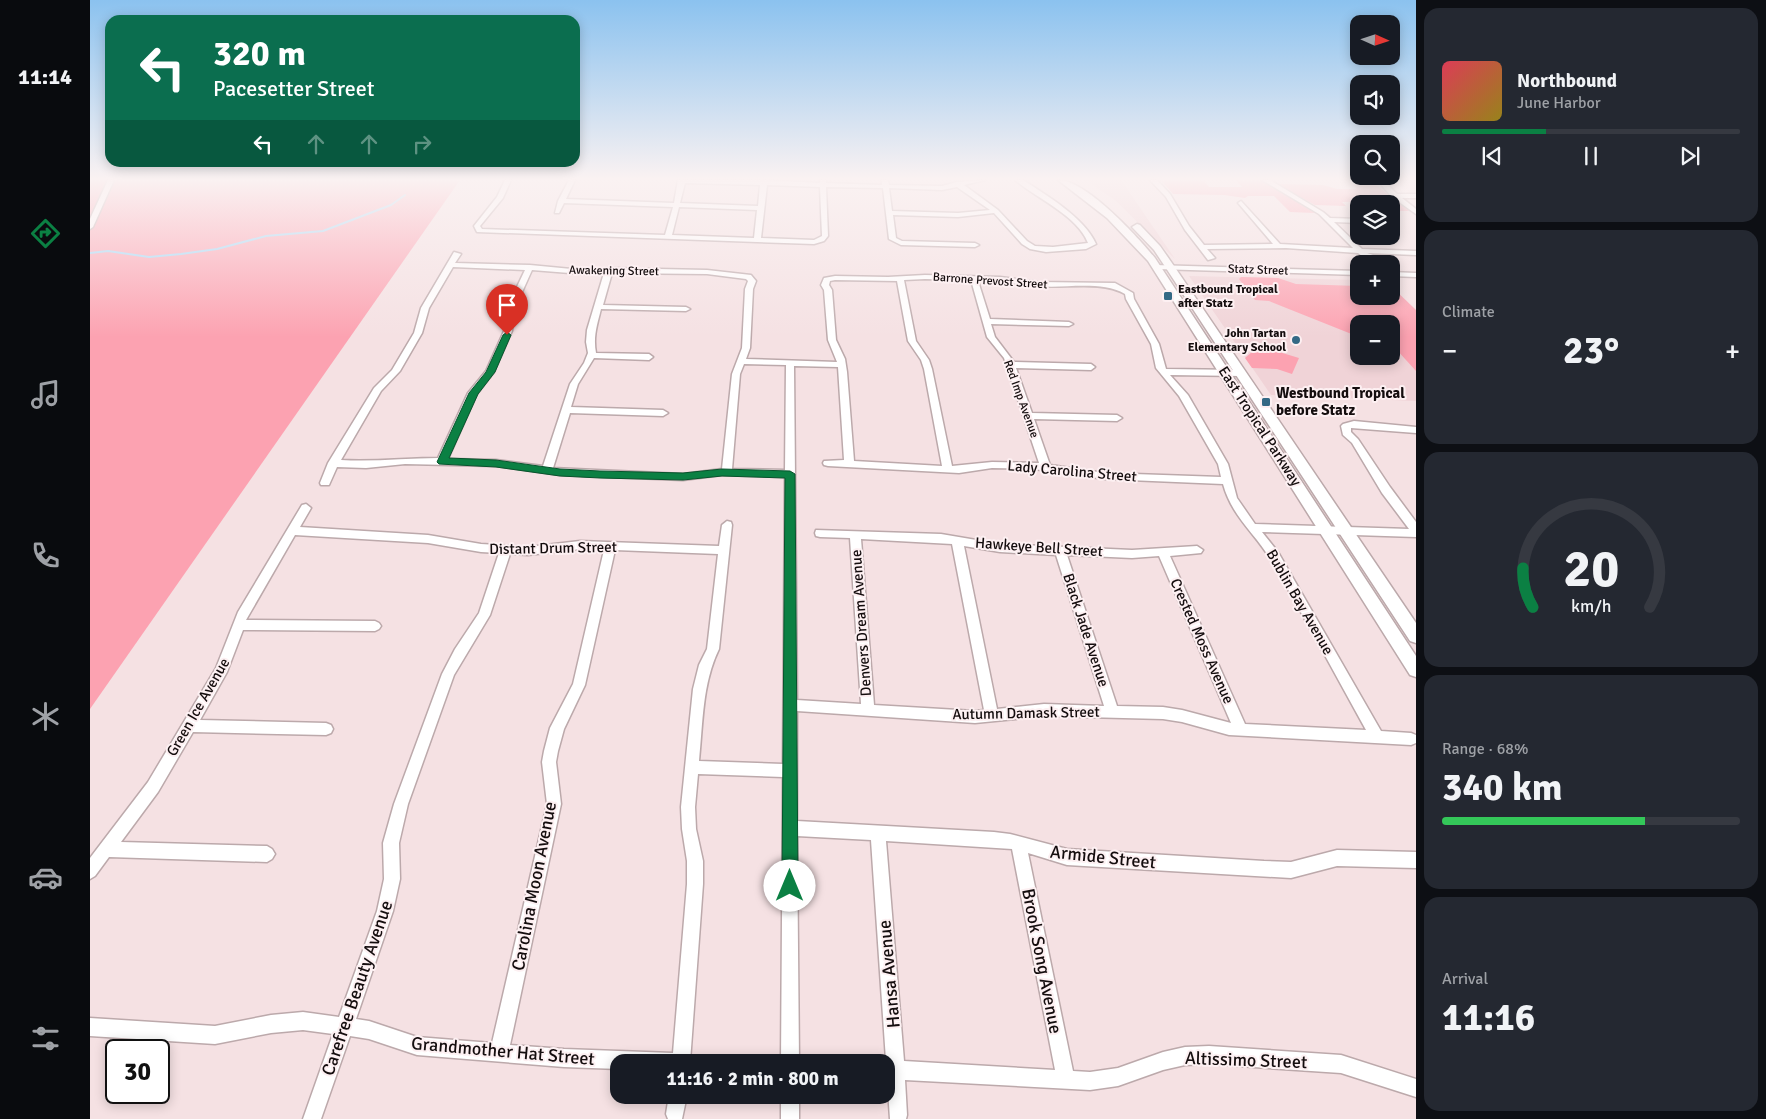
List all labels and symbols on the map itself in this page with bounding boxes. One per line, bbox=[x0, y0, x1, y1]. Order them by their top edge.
north arrow bbox=[1350, 15, 1400, 65]
street label: Statz Street bbox=[1228, 261, 1288, 279]
street label: Awakening Street bbox=[569, 263, 659, 279]
street label: Barrone Prevost Street bbox=[932, 270, 1048, 292]
place label: Eastbound Tropical after Statz bbox=[1178, 282, 1278, 311]
pin bbox=[486, 284, 528, 335]
marker: Eastbound Tropical after Statz bbox=[1162, 290, 1174, 302]
place label: John Tartan Elementary School bbox=[1188, 326, 1286, 355]
marker: John Tartan Elementary School bbox=[1290, 334, 1302, 346]
street label: Red Imp Avenue bbox=[1000, 358, 1042, 440]
street label: East Tropical Parkway bbox=[1215, 363, 1305, 489]
place label: Westbound Tropical before Statz bbox=[1276, 384, 1405, 419]
marker: Westbound Tropical before Statz bbox=[1260, 396, 1272, 408]
street label: Lady Carolina Street bbox=[1007, 456, 1137, 486]
street label: Hawkeye Bell Street bbox=[974, 534, 1104, 560]
street label: Distant Drum Street bbox=[489, 538, 617, 558]
street label: Bublin Bay Avenue bbox=[1263, 546, 1337, 658]
street label: Denvers Dream Avenue bbox=[847, 549, 875, 697]
street label: Black Jade Avenue bbox=[1059, 571, 1113, 689]
street label: Crested Moss Avenue bbox=[1166, 575, 1238, 707]
street label: Green Ice Avenue bbox=[163, 655, 233, 759]
street label: Autumn Damask Street bbox=[952, 703, 1100, 723]
street label: Carolina Moon Avenue bbox=[507, 800, 561, 972]
street label: Armide Street bbox=[1049, 841, 1157, 873]
position arrow bbox=[763, 859, 815, 911]
street label: Brook Song Avenue bbox=[1017, 886, 1067, 1036]
street label: Carefree Beauty Avenue bbox=[317, 898, 397, 1078]
street label: Hansa Avenue bbox=[873, 919, 905, 1029]
street label: Grandmother Hat Street bbox=[410, 1032, 596, 1070]
speed limit sign: 30 bbox=[105, 1039, 170, 1104]
street label: Altissimo Street bbox=[1184, 1047, 1308, 1073]

